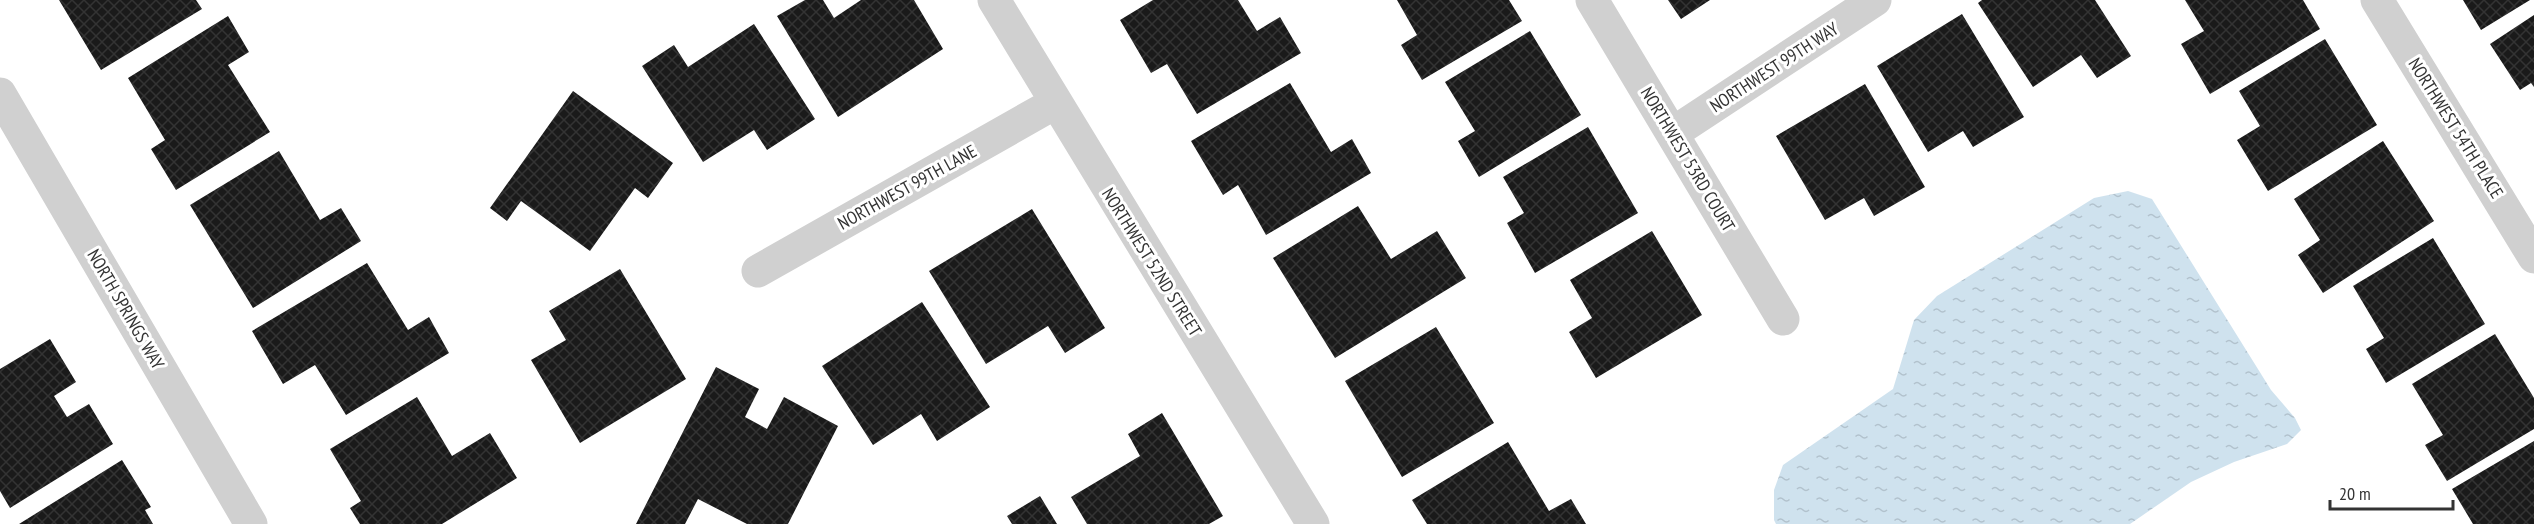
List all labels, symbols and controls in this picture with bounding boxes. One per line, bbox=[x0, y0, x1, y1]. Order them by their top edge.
street label: NORTHWEST 99TH WAY bbox=[1705, 16, 1843, 117]
street label: NORTHWEST 54TH PLACE bbox=[2403, 53, 2509, 203]
street label: NORTHWEST 53RD COURT bbox=[1636, 82, 1740, 236]
street label: NORTHWEST 99TH LANE bbox=[834, 139, 980, 235]
street label: NORTHWEST 52ND STREET bbox=[1097, 183, 1207, 341]
street label: NORTH SPRINGS WAY bbox=[82, 245, 170, 374]
scale bar bbox=[2330, 473, 2453, 511]
text: 20 m bbox=[2339, 482, 2371, 505]

